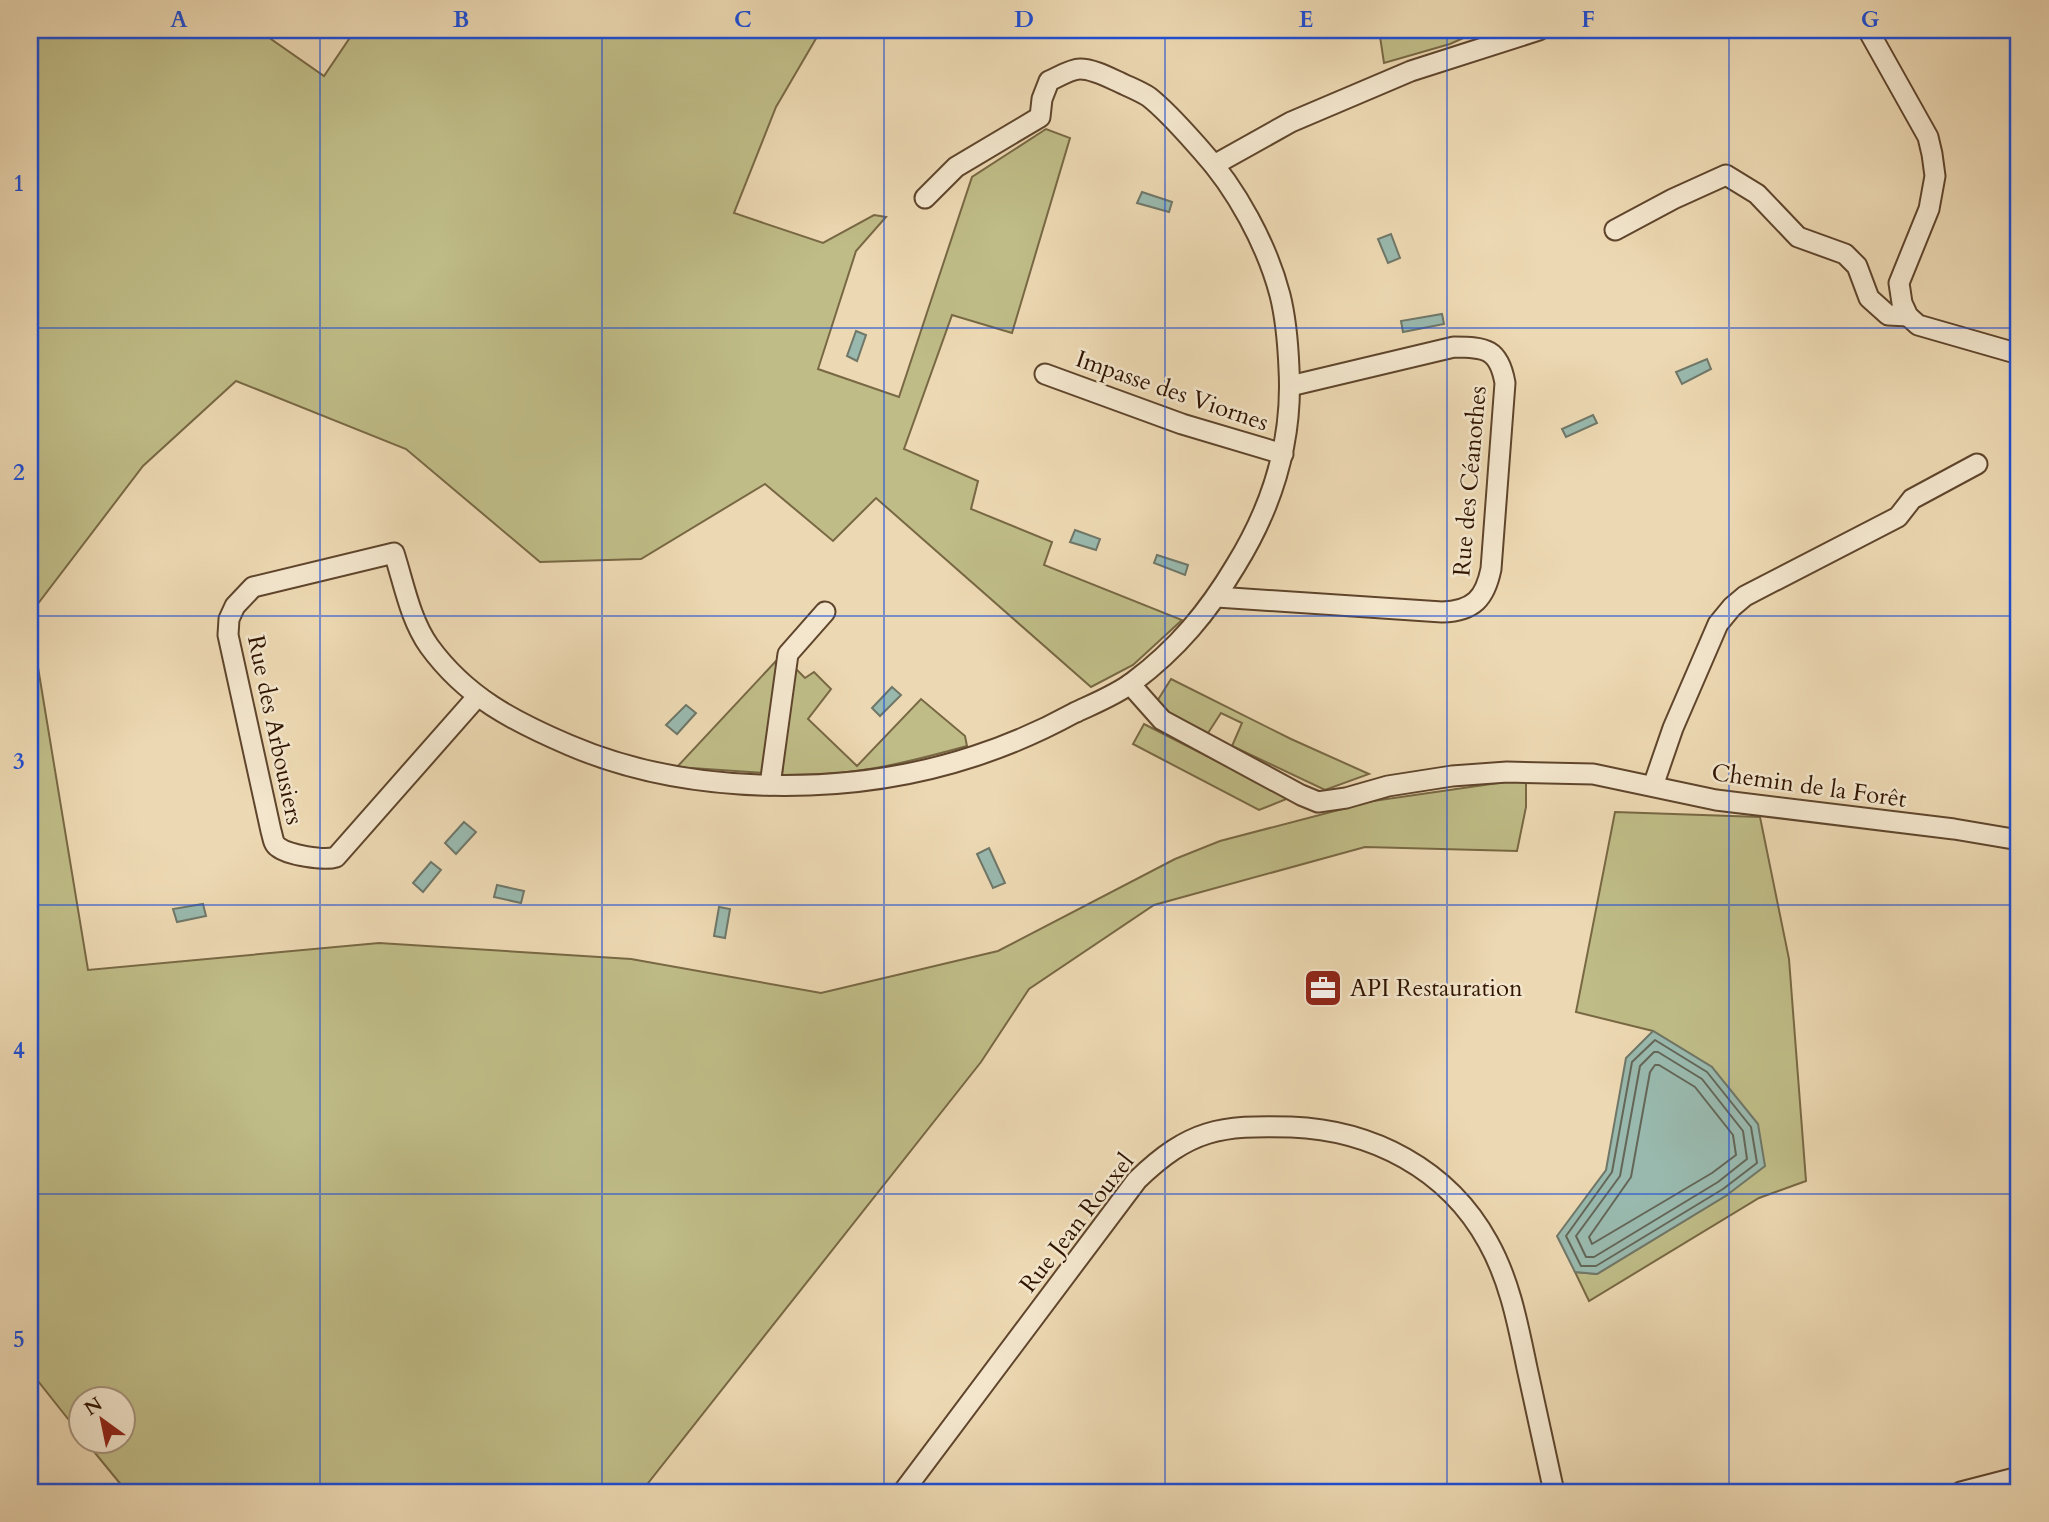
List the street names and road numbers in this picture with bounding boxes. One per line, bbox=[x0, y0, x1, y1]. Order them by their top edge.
street label: Impasse des Viornes bbox=[1071, 343, 1273, 439]
street label: Rue des Céanothes bbox=[1445, 384, 1495, 578]
street label: Rue des Arbousiers bbox=[239, 632, 311, 828]
street label: Chemin de la Forêt bbox=[1709, 756, 1909, 816]
street label: Rue Jean Rouxel bbox=[1012, 1147, 1142, 1299]

